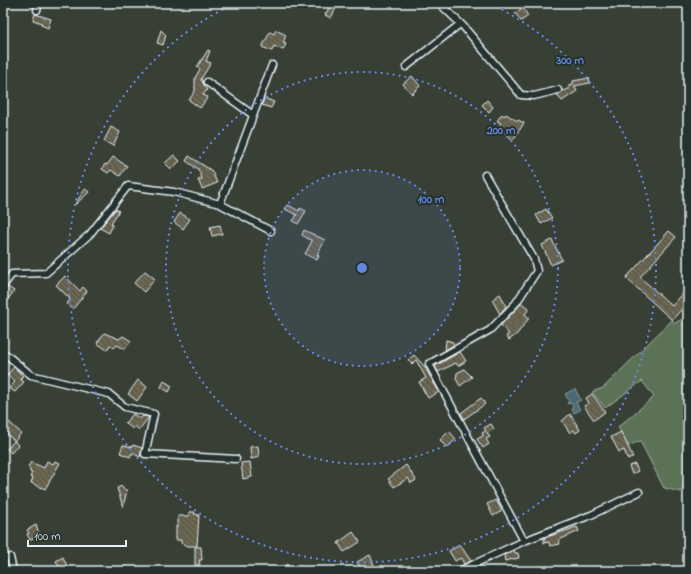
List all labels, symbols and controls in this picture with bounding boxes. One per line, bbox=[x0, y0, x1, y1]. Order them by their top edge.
text: 300 m bbox=[555, 52, 585, 70]
text: 200 m bbox=[486, 122, 516, 140]
text: 100 m bbox=[418, 191, 445, 209]
centre of rings bbox=[355, 261, 369, 275]
scale bar bbox=[28, 522, 126, 548]
text: 100 m bbox=[34, 528, 61, 546]

